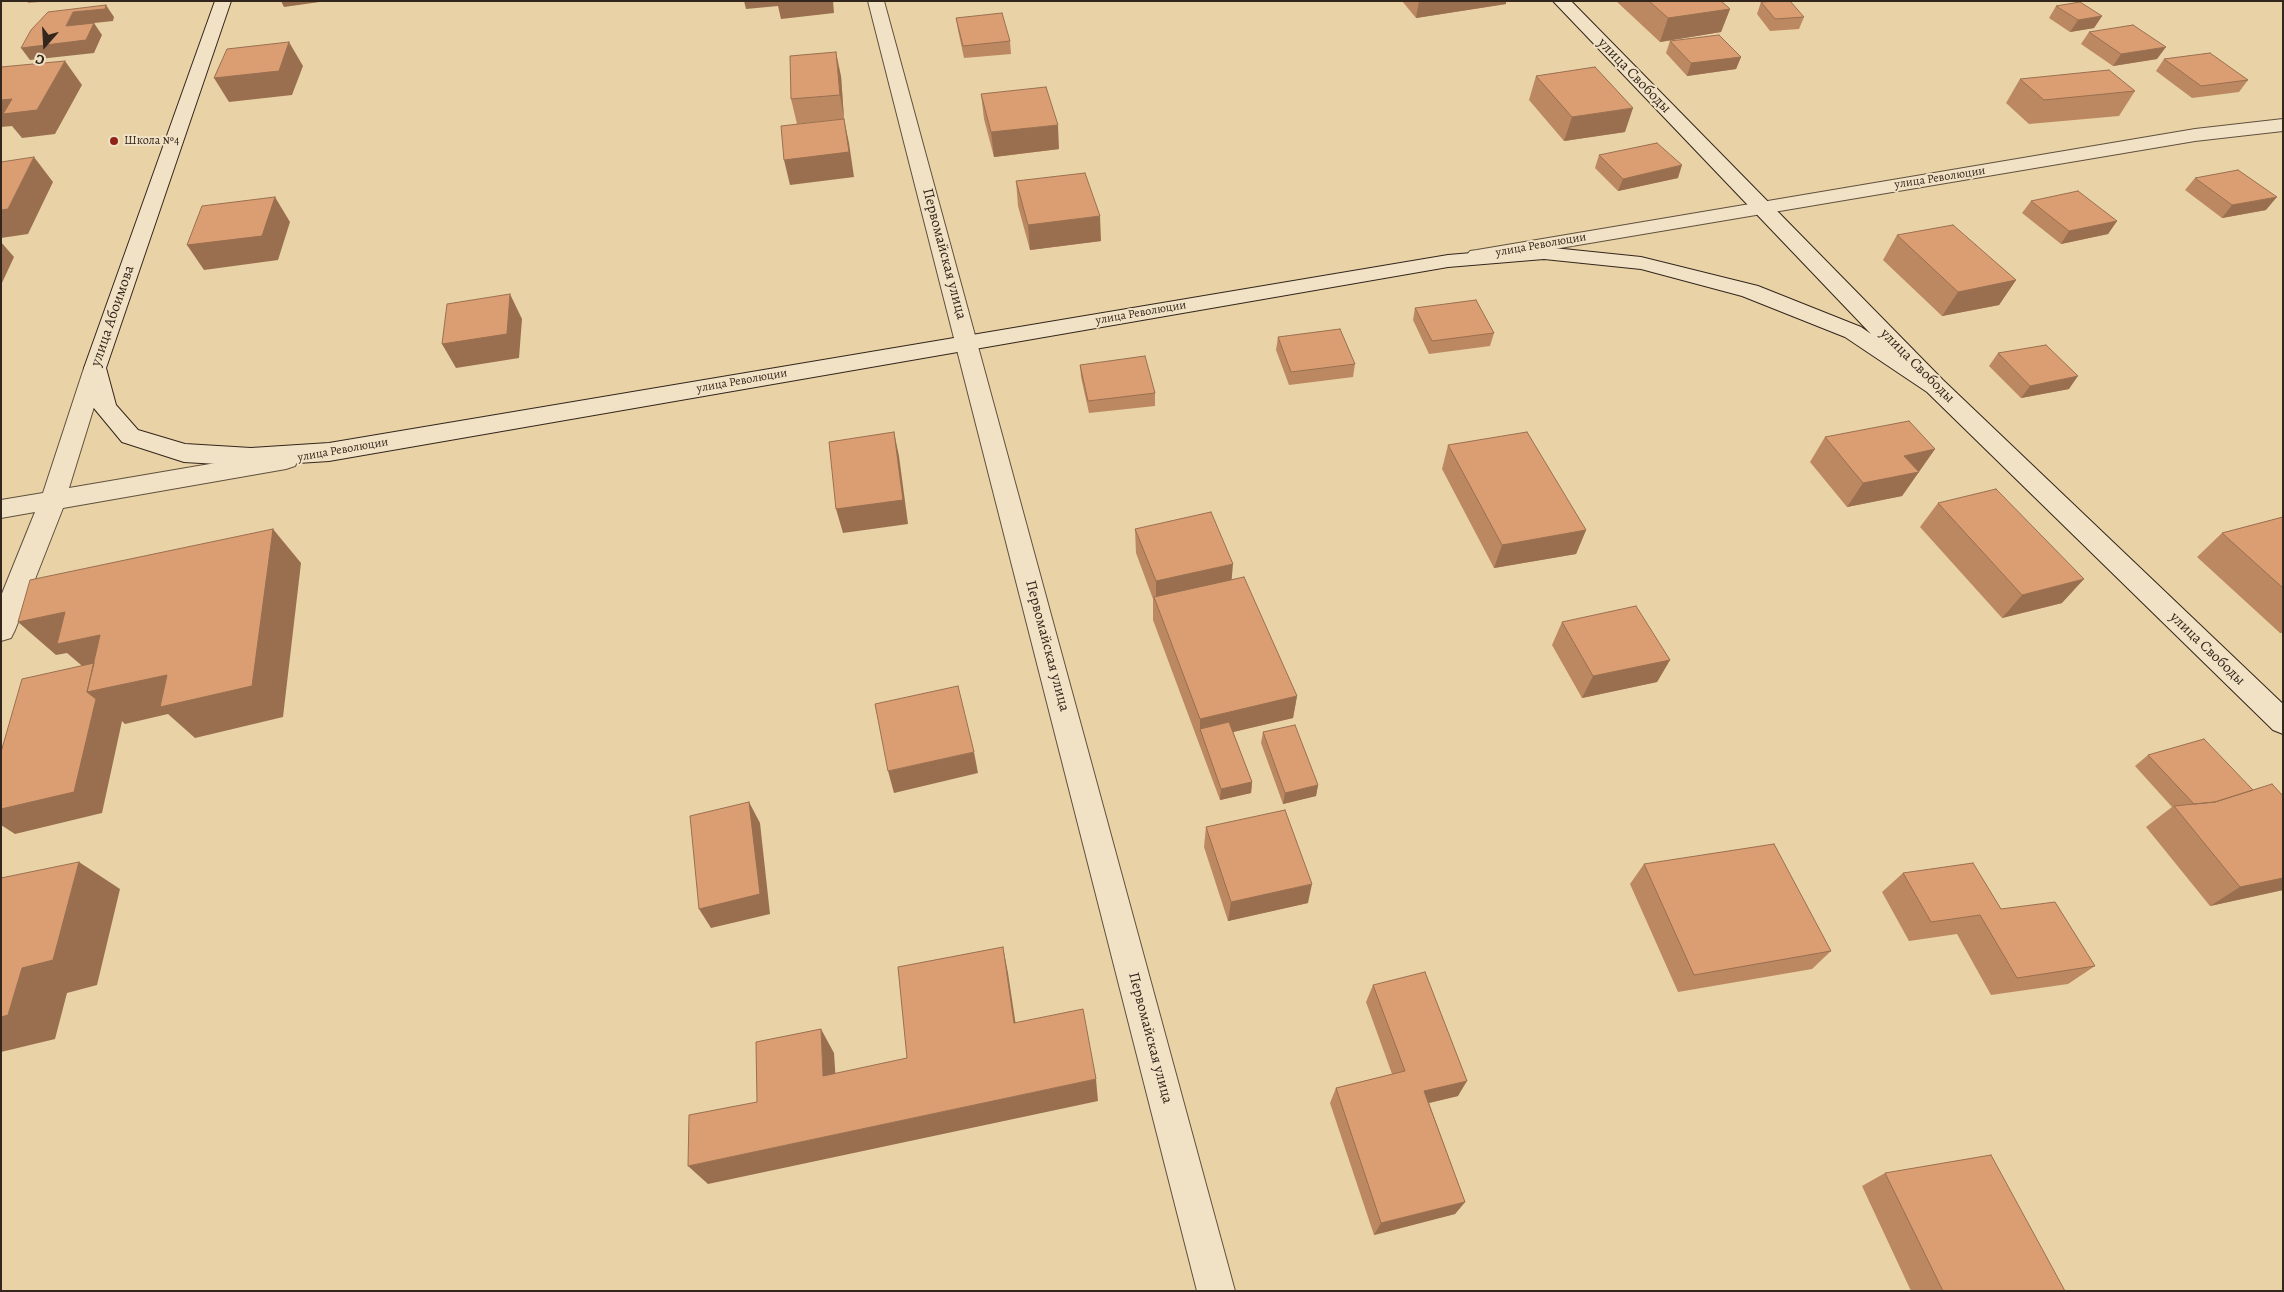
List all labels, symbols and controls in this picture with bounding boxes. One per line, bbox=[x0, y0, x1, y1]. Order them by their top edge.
north arrow bbox=[20, 20, 70, 70]
street label: улица Свободы bbox=[1594, 35, 1674, 117]
text: С bbox=[33, 49, 47, 70]
place label: Школа №4 bbox=[124, 134, 179, 148]
marker: Школа №4 bbox=[108, 135, 120, 147]
street label: улица Революции bbox=[1894, 164, 1986, 192]
street label: Первомайская улица bbox=[918, 186, 970, 322]
street label: улица Революции bbox=[1495, 230, 1587, 260]
street label: улица Абоимова bbox=[87, 263, 139, 369]
street label: улица Революции bbox=[1095, 298, 1187, 328]
street label: улица Свободы bbox=[1876, 325, 1958, 407]
street label: улица Революции bbox=[696, 366, 788, 396]
street label: улица Революции bbox=[297, 435, 389, 465]
street label: Первомайская улица bbox=[1021, 578, 1073, 714]
street label: улица Свободы bbox=[2166, 609, 2248, 689]
street label: Первомайская улица bbox=[1124, 970, 1176, 1106]

